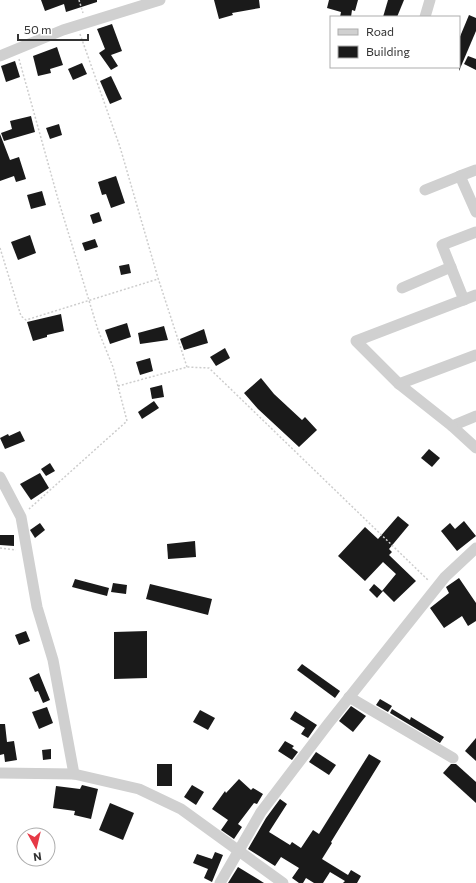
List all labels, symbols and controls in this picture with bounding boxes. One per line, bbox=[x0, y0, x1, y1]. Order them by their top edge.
scale bar bbox=[18, 16, 88, 42]
legend bbox=[330, 16, 460, 68]
text: 50 m bbox=[24, 22, 52, 36]
text: Road bbox=[366, 24, 394, 38]
text: Building bbox=[366, 44, 410, 58]
north arrow bbox=[16, 827, 56, 867]
text: N bbox=[32, 850, 42, 864]

